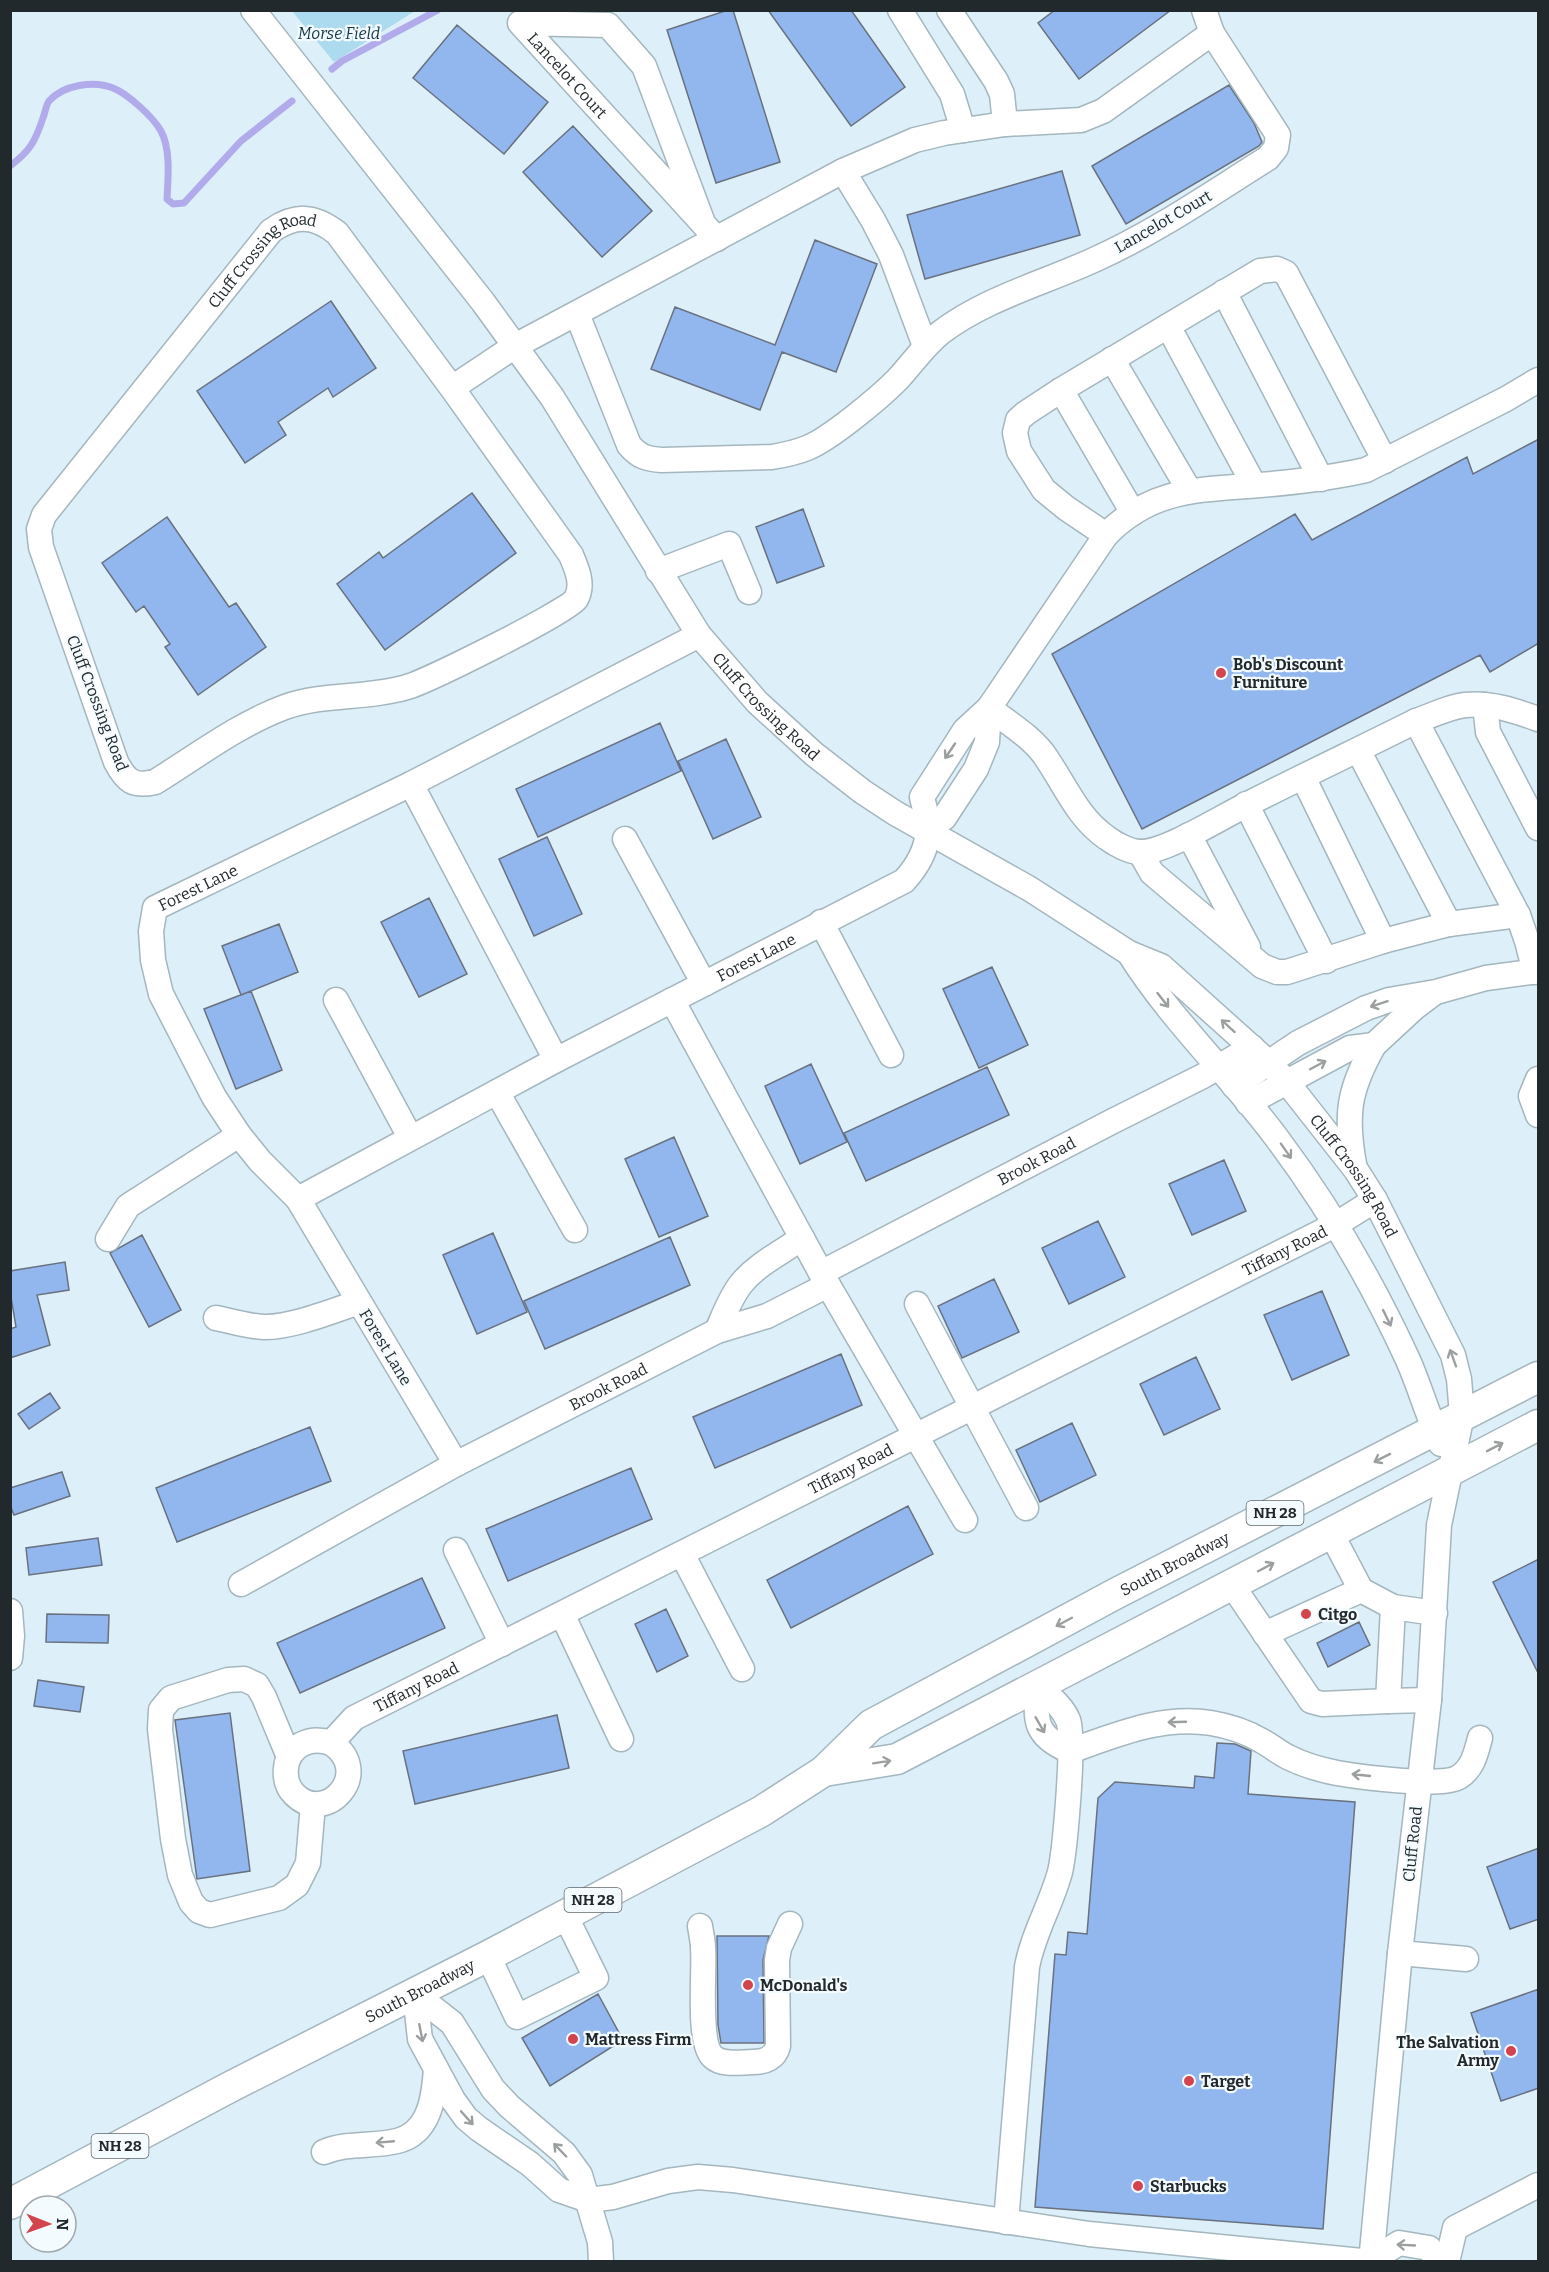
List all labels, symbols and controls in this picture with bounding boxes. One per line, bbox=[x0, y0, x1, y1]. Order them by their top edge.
park label: Morse Field bbox=[298, 24, 380, 43]
street label: Lancelot Court bbox=[524, 29, 611, 122]
street label: Lancelot Court bbox=[1111, 186, 1215, 257]
street label: Cluff Crossing Road bbox=[204, 210, 319, 312]
street label: Cluff Crossing Road bbox=[63, 632, 132, 774]
street label: Cluff Crossing Road bbox=[708, 649, 824, 765]
place label: Bob's Discount Furniture bbox=[1233, 655, 1344, 692]
marker: Bob's Discount Furniture bbox=[1214, 666, 1228, 680]
one-way arrow bbox=[944, 743, 956, 759]
street label: Forest Lane bbox=[155, 860, 241, 915]
street label: Forest Lane bbox=[714, 929, 799, 986]
one-way arrow bbox=[1156, 992, 1169, 1008]
one-way arrow bbox=[1370, 999, 1388, 1010]
one-way arrow bbox=[1221, 1019, 1236, 1033]
one-way arrow bbox=[1308, 1059, 1326, 1070]
street label: Cluff Crossing Road bbox=[1306, 1111, 1401, 1241]
street label: Brook Road bbox=[995, 1133, 1079, 1189]
one-way arrow bbox=[1280, 1143, 1292, 1159]
street label: Tiffany Road bbox=[1239, 1221, 1331, 1280]
street label: Forest Lane bbox=[355, 1306, 416, 1389]
one-way arrow bbox=[1382, 1308, 1393, 1326]
one-way arrow bbox=[1446, 1349, 1457, 1368]
street label: Brook Road bbox=[566, 1359, 651, 1415]
street label: Tiffany Road bbox=[805, 1440, 897, 1498]
one-way arrow bbox=[1486, 1440, 1504, 1452]
one-way arrow bbox=[1374, 1452, 1392, 1464]
road number: NH 28 bbox=[1246, 1501, 1304, 1525]
street label: South Broadway bbox=[1117, 1528, 1233, 1600]
one-way arrow bbox=[1256, 1561, 1274, 1572]
place label: Citgo bbox=[1318, 1605, 1357, 1624]
marker: Citgo bbox=[1299, 1607, 1313, 1621]
one-way arrow bbox=[1055, 1617, 1073, 1628]
street label: Tiffany Road bbox=[371, 1658, 462, 1716]
one-way arrow bbox=[1034, 1717, 1047, 1734]
one-way arrow bbox=[1167, 1717, 1187, 1728]
one-way arrow bbox=[872, 1756, 891, 1767]
one-way arrow bbox=[1352, 1769, 1372, 1780]
street label: Cluff Road bbox=[1399, 1805, 1426, 1883]
road number: NH 28 bbox=[564, 1888, 622, 1912]
street label: South Broadway bbox=[362, 1955, 478, 2027]
place label: McDonald's bbox=[760, 1976, 847, 1995]
marker: McDonald's bbox=[741, 1978, 755, 1992]
one-way arrow bbox=[416, 2023, 427, 2042]
place label: Mattress Firm bbox=[585, 2030, 692, 2049]
marker: Mattress Firm bbox=[566, 2032, 580, 2046]
place label: The Salvation Army bbox=[1396, 2033, 1500, 2070]
marker: The Salvation Army bbox=[1504, 2044, 1518, 2058]
place label: Target bbox=[1201, 2072, 1251, 2091]
marker: Target bbox=[1182, 2074, 1196, 2088]
one-way arrow bbox=[460, 2110, 474, 2125]
road number: NH 28 bbox=[92, 2134, 148, 2158]
one-way arrow bbox=[376, 2137, 396, 2148]
one-way arrow bbox=[553, 2142, 567, 2157]
place label: Starbucks bbox=[1150, 2177, 1227, 2196]
marker: Starbucks bbox=[1131, 2179, 1145, 2193]
north arrow bbox=[18, 2194, 78, 2254]
text: N bbox=[53, 2218, 72, 2231]
one-way arrow bbox=[1397, 2240, 1417, 2251]

